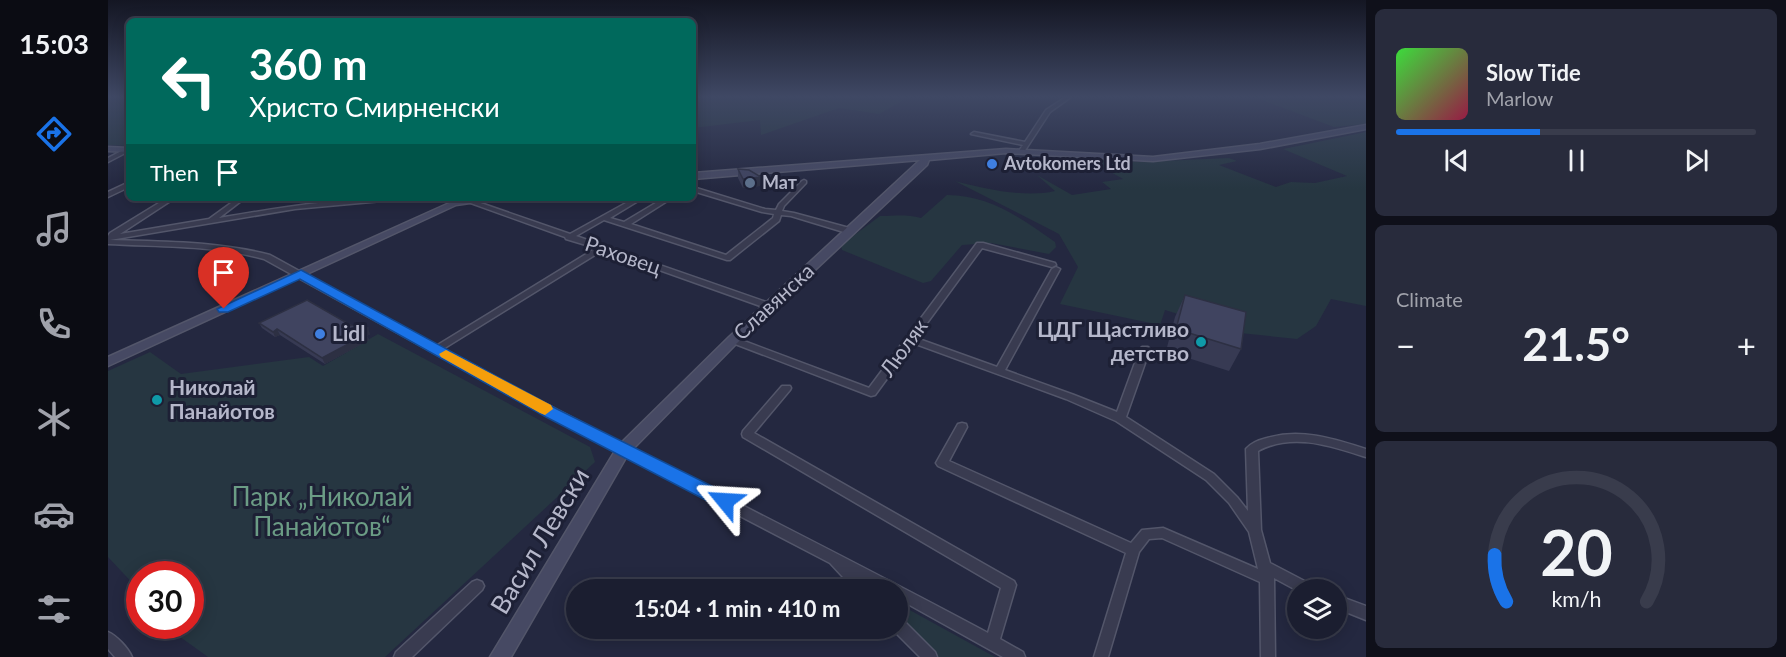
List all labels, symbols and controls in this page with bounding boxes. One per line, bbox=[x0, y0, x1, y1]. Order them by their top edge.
text: 15:03 bbox=[19, 27, 89, 60]
text: 360 m bbox=[249, 39, 367, 89]
icon: left bbox=[150, 42, 228, 120]
text: Slow Tide bbox=[1486, 59, 1581, 86]
text: Marlow bbox=[1486, 86, 1553, 110]
text: Христо Смирненски bbox=[249, 90, 500, 123]
icon: directions bbox=[33, 113, 75, 155]
icon: previous bbox=[1440, 144, 1473, 177]
icon: pause bbox=[1560, 144, 1593, 177]
icon: next bbox=[1680, 144, 1713, 177]
place label: Avtokomers Ltd bbox=[1003, 152, 1131, 174]
icon: arrive bbox=[211, 156, 244, 189]
marker: Avtokomers Ltd bbox=[985, 157, 999, 171]
text: Then bbox=[150, 159, 199, 186]
place label: Мат bbox=[762, 171, 798, 193]
marker: Мат bbox=[743, 176, 757, 190]
icon: music bbox=[33, 208, 75, 250]
street label: Раховец bbox=[582, 230, 665, 279]
pin bbox=[198, 247, 249, 309]
icon: arrive bbox=[207, 256, 240, 289]
street label: Славянска bbox=[728, 257, 818, 344]
text: Climate bbox=[1396, 287, 1463, 311]
icon: phone bbox=[33, 303, 75, 345]
street label: Люляк bbox=[873, 313, 932, 381]
place label: ЦДГ Щастливо детство bbox=[1037, 316, 1189, 365]
text: 21.5° bbox=[1522, 317, 1630, 371]
place label: Lidl bbox=[332, 320, 365, 345]
text: − bbox=[1396, 325, 1415, 365]
text: + bbox=[1737, 325, 1756, 365]
marker: Lidl bbox=[313, 327, 327, 341]
marker: ЦДГ Щастливо детство bbox=[1194, 335, 1208, 349]
place label: Николай Панайотов bbox=[169, 374, 275, 423]
marker: Николай Панайотов bbox=[150, 393, 164, 407]
icon: climate bbox=[33, 398, 75, 440]
street label: Васил Левски bbox=[483, 462, 595, 619]
position arrow bbox=[693, 469, 757, 533]
park label: Парк „Николай Панайотов“ bbox=[232, 480, 412, 542]
icon: car bbox=[33, 493, 75, 535]
text: 20 bbox=[1540, 514, 1612, 589]
speed limit sign: 30 bbox=[126, 561, 204, 639]
map controls bbox=[1287, 579, 1347, 639]
button: layers bbox=[1287, 579, 1347, 639]
text: km/h bbox=[1551, 586, 1601, 612]
icon: filters bbox=[33, 588, 75, 630]
text: 15:04 · 1 min · 410 m bbox=[634, 595, 840, 622]

